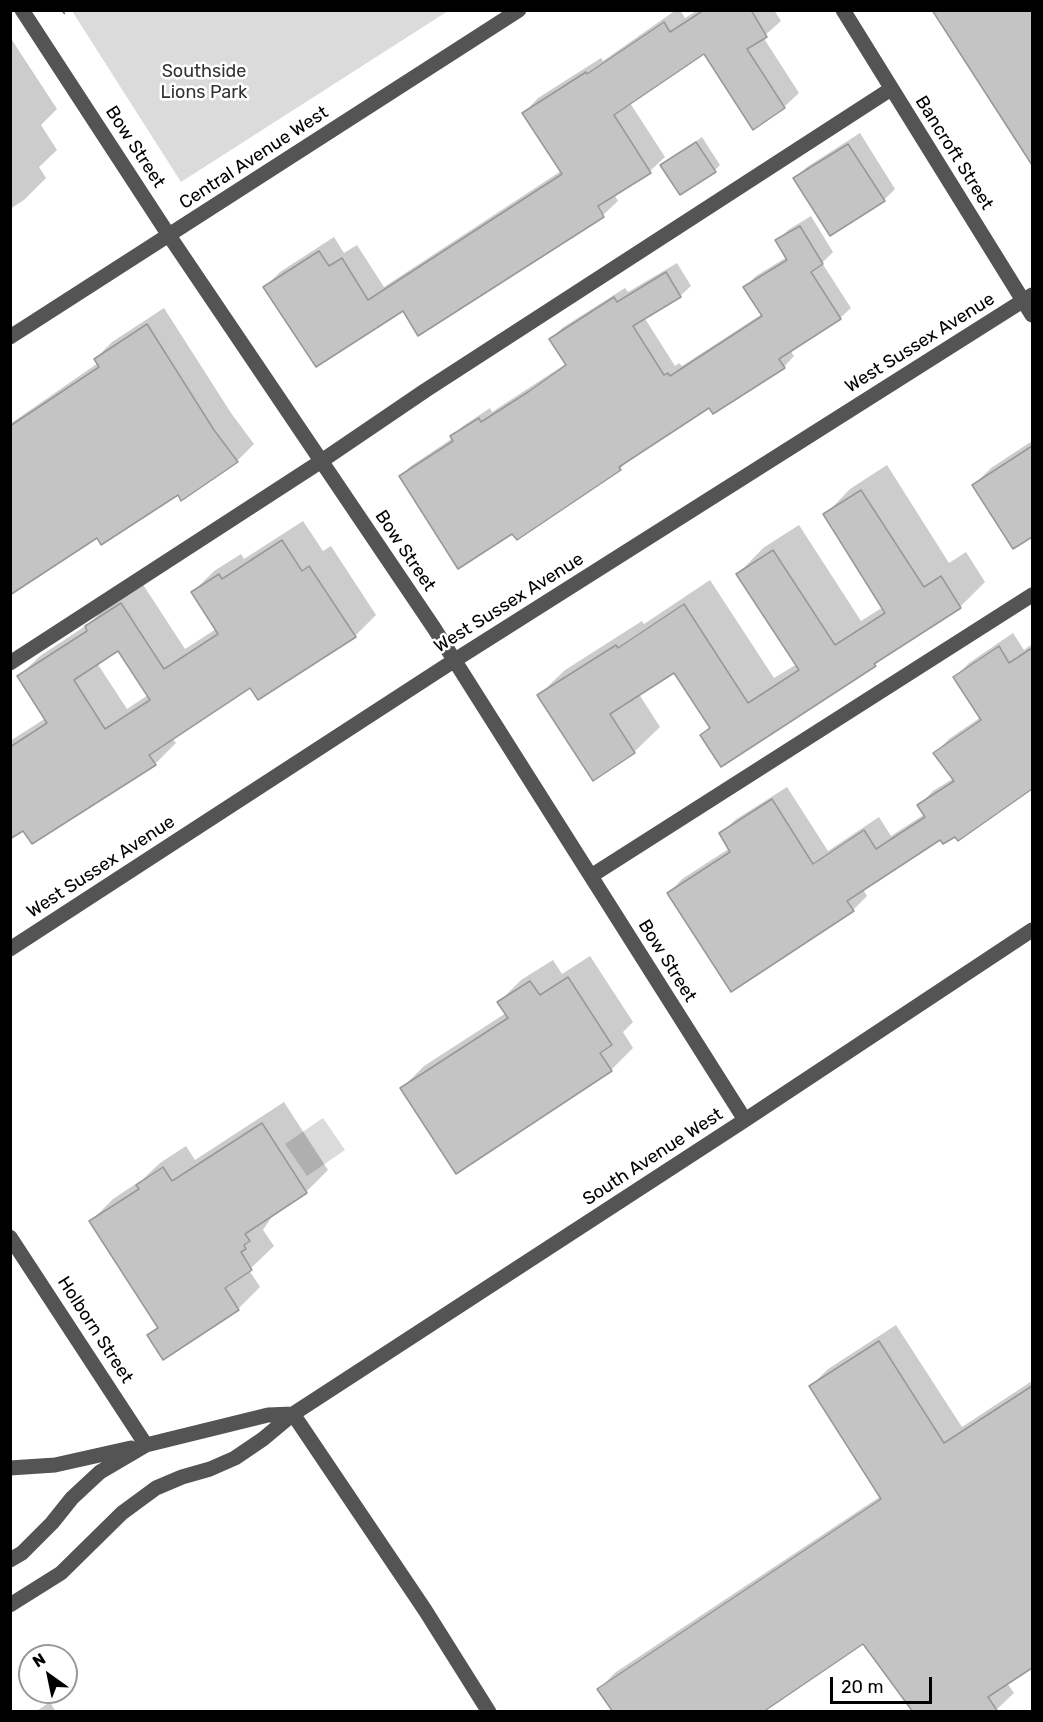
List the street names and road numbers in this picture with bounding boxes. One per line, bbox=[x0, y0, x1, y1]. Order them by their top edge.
street label: Bancroft Street bbox=[910, 92, 998, 214]
street label: Bow Street bbox=[101, 102, 169, 192]
street label: Central Avenue West bbox=[176, 102, 332, 214]
street label: West Sussex Avenue bbox=[841, 288, 999, 398]
street label: Bow Street bbox=[370, 506, 440, 596]
street label: West Sussex Avenue bbox=[430, 548, 588, 658]
street label: West Sussex Avenue bbox=[23, 811, 179, 923]
street label: Bow Street bbox=[633, 916, 701, 1006]
street label: South Avenue West bbox=[579, 1104, 727, 1210]
street label: Holborn Street bbox=[53, 1273, 137, 1387]

